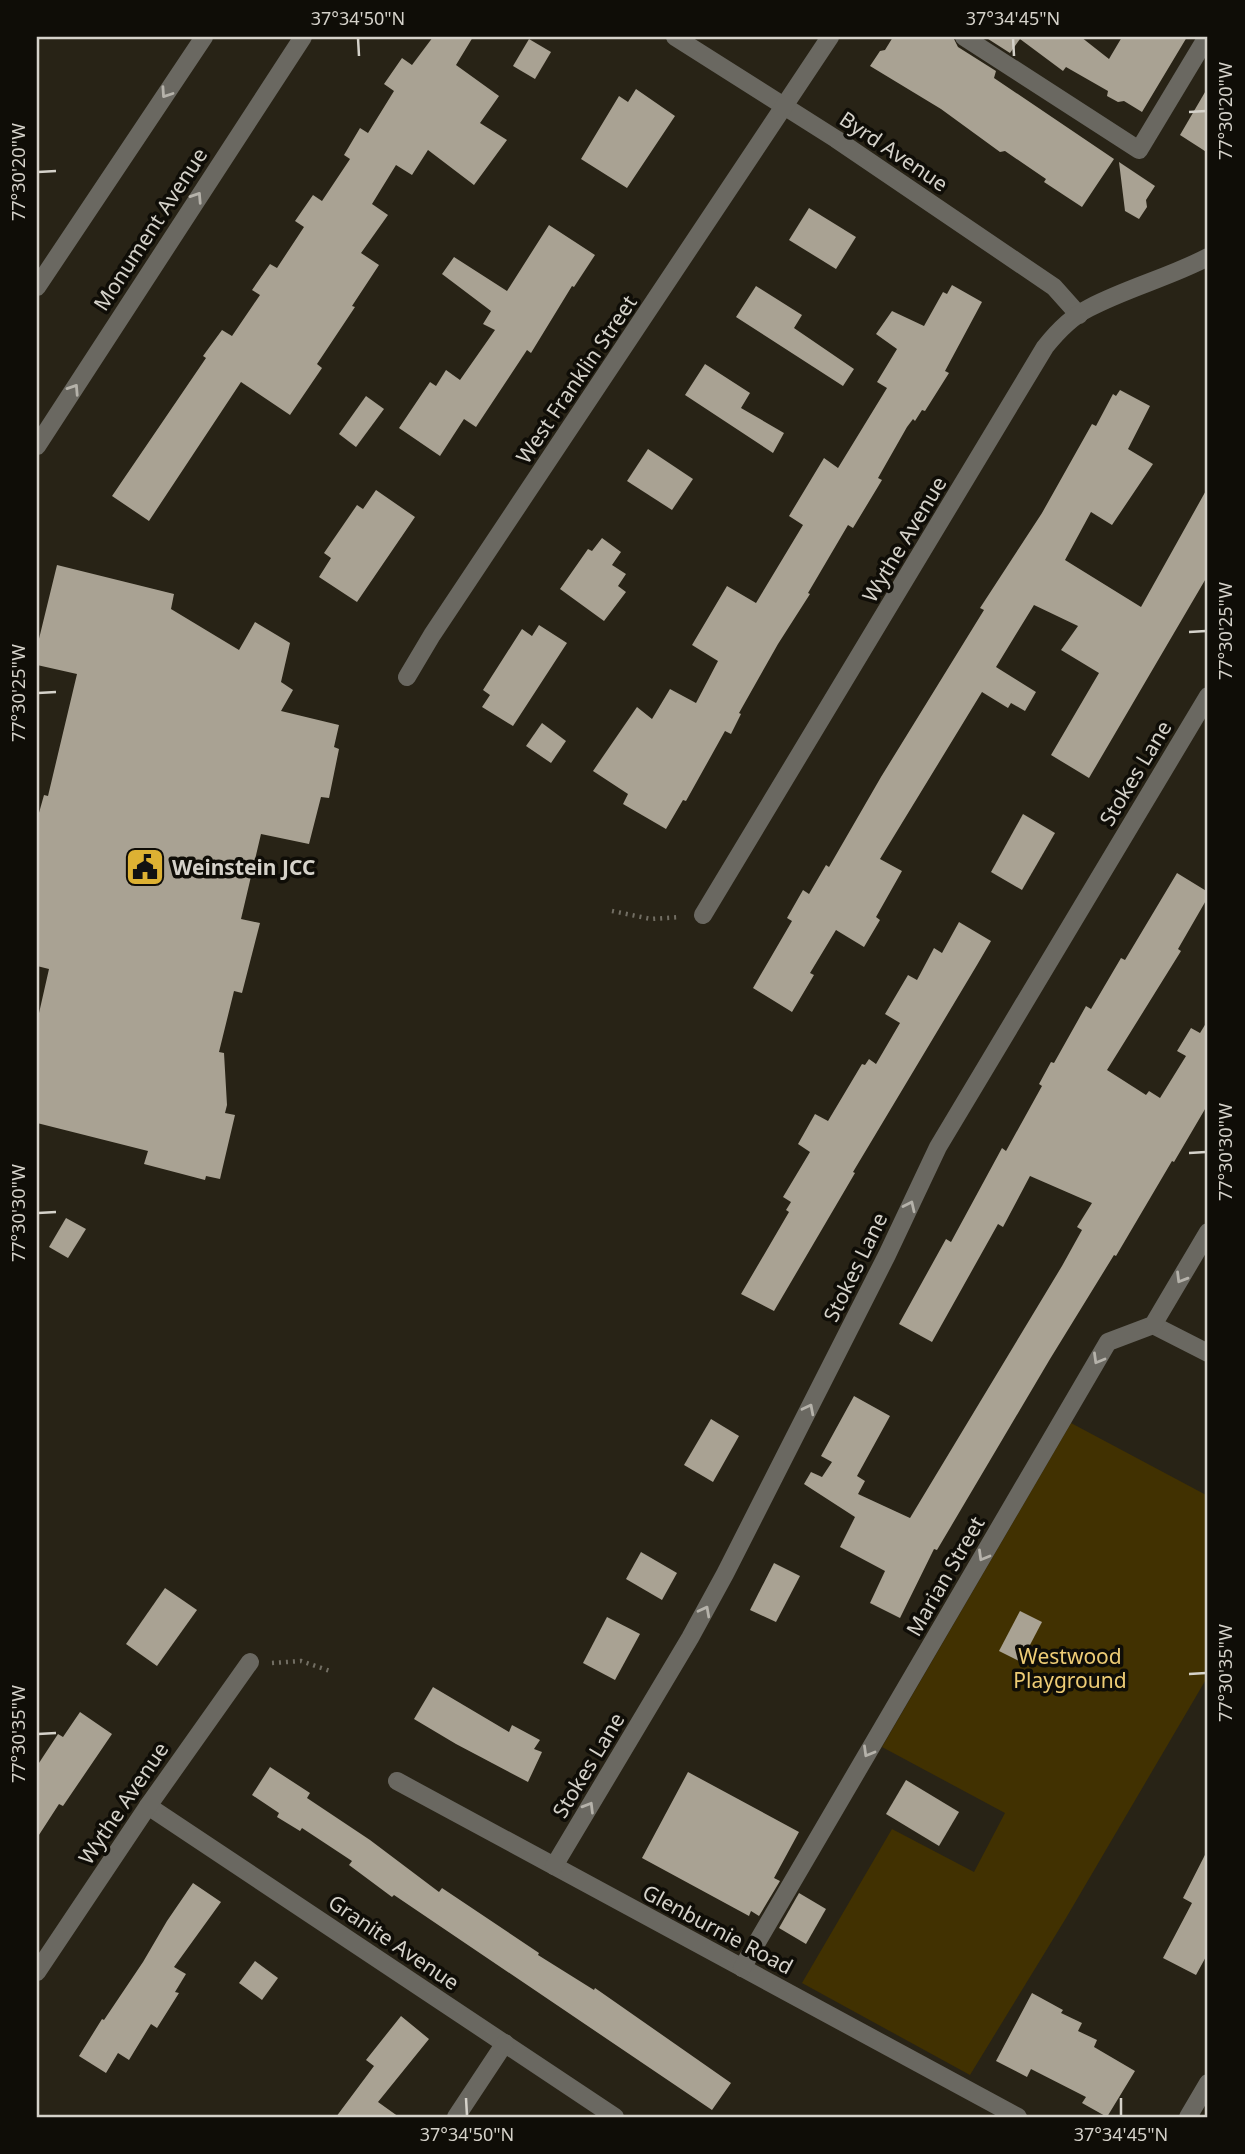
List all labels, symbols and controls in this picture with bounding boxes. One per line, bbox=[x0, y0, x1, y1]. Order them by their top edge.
text: 37°34'50"N bbox=[311, 6, 405, 30]
text: 37°34'45"N bbox=[966, 6, 1060, 30]
text: 77°30'20"W bbox=[1213, 62, 1237, 160]
one-way arrow bbox=[161, 86, 174, 99]
street label: Byrd Avenue bbox=[834, 105, 954, 197]
text: 77°30'20"W bbox=[6, 123, 30, 221]
street label: Monument Avenue bbox=[87, 142, 213, 316]
one-way arrow bbox=[189, 192, 202, 205]
street label: West Franklin Street bbox=[509, 289, 643, 469]
one-way arrow bbox=[65, 383, 78, 396]
street label: Wythe Avenue bbox=[855, 471, 953, 607]
text: 77°30'25"W bbox=[1213, 582, 1237, 680]
text: 77°30'25"W bbox=[6, 644, 30, 742]
street label: Stokes Lane bbox=[1093, 715, 1177, 831]
public building icon: Weinstein JCC bbox=[124, 846, 166, 888]
place label: Weinstein JCC bbox=[172, 853, 315, 881]
text: 77°30'30"W bbox=[1213, 1103, 1237, 1201]
text: 77°30'30"W bbox=[6, 1164, 30, 1262]
one-way arrow bbox=[902, 1201, 916, 1213]
street label: Stokes Lane bbox=[817, 1208, 893, 1326]
one-way arrow bbox=[1176, 1271, 1189, 1284]
one-way arrow bbox=[1093, 1352, 1106, 1365]
one-way arrow bbox=[800, 1404, 814, 1416]
street label: Marian Street bbox=[899, 1511, 991, 1641]
one-way arrow bbox=[978, 1548, 991, 1561]
one-way arrow bbox=[697, 1606, 710, 1619]
text: 77°30'35"W bbox=[1213, 1624, 1237, 1722]
park label: Westwood Playground bbox=[1013, 1642, 1127, 1694]
text: 77°30'35"W bbox=[6, 1685, 30, 1783]
street label: Stokes Lane bbox=[546, 1707, 630, 1823]
street label: Wythe Avenue bbox=[72, 1736, 174, 1870]
one-way arrow bbox=[863, 1744, 876, 1757]
one-way arrow bbox=[581, 1802, 594, 1815]
street label: Glenburnie Road bbox=[638, 1878, 798, 1980]
street label: Granite Avenue bbox=[323, 1888, 465, 1996]
text: 37°34'50"N bbox=[420, 2122, 514, 2146]
text: 37°34'45"N bbox=[1074, 2122, 1168, 2146]

